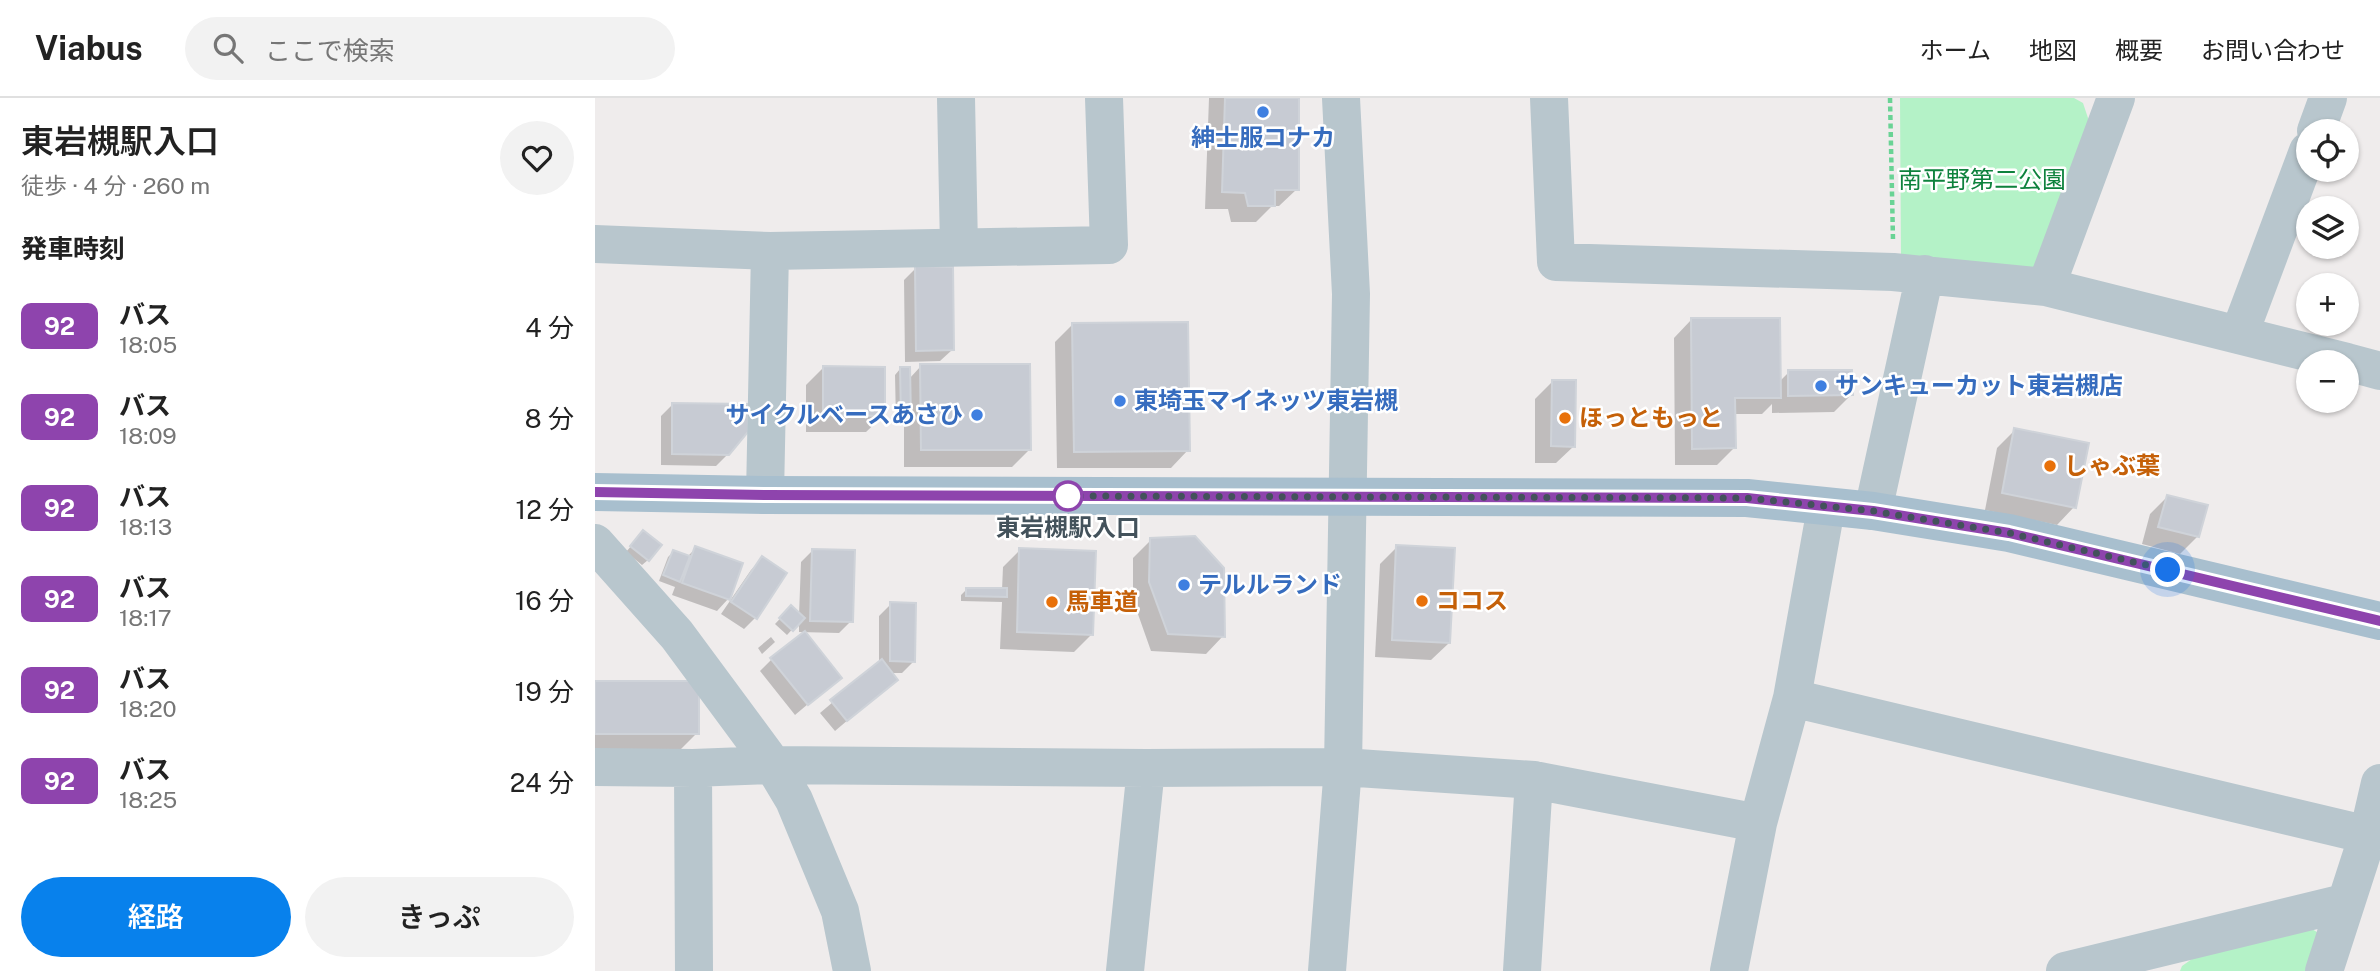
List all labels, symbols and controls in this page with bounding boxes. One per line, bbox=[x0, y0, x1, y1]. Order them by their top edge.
search box bbox=[185, 17, 675, 80]
text: Viabus bbox=[35, 29, 143, 67]
icon: search bbox=[209, 29, 247, 67]
text: ここで検索 bbox=[265, 35, 395, 66]
text: ホーム bbox=[1920, 36, 1991, 64]
text: 地図 bbox=[2029, 36, 2077, 64]
text: 概要 bbox=[2115, 36, 2163, 64]
text: お問い合わせ bbox=[2201, 36, 2345, 64]
marker: 紳士服コナカ bbox=[1255, 104, 1271, 120]
map controls bbox=[2296, 119, 2359, 413]
button: locate bbox=[2296, 119, 2359, 182]
button: heart bbox=[500, 121, 574, 195]
text: 東岩槻駅入口 bbox=[21, 122, 219, 160]
place label: 紳士服コナカ bbox=[1191, 123, 1335, 151]
park label: 南平野第二公園 bbox=[1898, 165, 2066, 193]
text: 徒歩 · 4 分 · 260 m bbox=[21, 172, 210, 199]
button: layers bbox=[2296, 196, 2359, 259]
text: 発車時刻 bbox=[21, 233, 125, 264]
button: + bbox=[2296, 273, 2359, 336]
text: バス bbox=[119, 299, 171, 330]
text: 92 bbox=[44, 312, 75, 340]
text: 4 分 bbox=[525, 312, 574, 343]
text: 18:05 bbox=[119, 331, 177, 358]
button: − bbox=[2296, 350, 2359, 413]
place label: サンキューカット東岩槻店 bbox=[1835, 371, 2123, 399]
marker: サンキューカット東岩槻店 bbox=[1813, 378, 1829, 394]
place label: 東埼玉マイネッツ東岩槻 bbox=[1134, 386, 1398, 414]
text: バス bbox=[119, 390, 171, 421]
marker: 東埼玉マイネッツ東岩槻 bbox=[1112, 393, 1128, 409]
place label: サイクルベースあさひ bbox=[725, 400, 963, 428]
text: 92 bbox=[44, 403, 75, 431]
text: 8 分 bbox=[525, 403, 574, 434]
place label: ほっともっと bbox=[1579, 403, 1723, 431]
marker: サイクルベースあさひ bbox=[969, 407, 985, 423]
marker: ほっともっと bbox=[1557, 410, 1573, 426]
text: 18:09 bbox=[119, 422, 177, 449]
place label: しゃぶ葉 bbox=[2064, 451, 2160, 479]
marker: しゃぶ葉 bbox=[2042, 458, 2058, 474]
text: バス bbox=[119, 481, 171, 512]
marker: 東岩槻駅入口 bbox=[1053, 481, 1083, 511]
text: 92 bbox=[44, 494, 75, 522]
text: 12 分 bbox=[516, 494, 574, 525]
text: 18:13 bbox=[119, 513, 172, 540]
place label: 東岩槻駅入口 bbox=[996, 513, 1140, 541]
your location bbox=[2150, 552, 2185, 587]
place label: テルルランド bbox=[1198, 570, 1342, 598]
text: バス bbox=[119, 572, 171, 603]
marker: テルルランド bbox=[1176, 577, 1192, 593]
text: 92 bbox=[44, 585, 75, 613]
text: 16 分 bbox=[515, 585, 574, 616]
place label: ココス bbox=[1436, 586, 1508, 614]
place label: 馬車道 bbox=[1066, 587, 1138, 615]
marker: ココス bbox=[1414, 593, 1430, 609]
marker: 馬車道 bbox=[1044, 594, 1060, 610]
text: 18:17 bbox=[119, 604, 172, 631]
text: バス bbox=[119, 663, 171, 694]
text: 92 bbox=[44, 676, 75, 704]
text: 19 分 bbox=[515, 676, 574, 707]
text: 18:20 bbox=[119, 695, 177, 722]
text: バス bbox=[119, 754, 171, 785]
text: 92 bbox=[44, 767, 75, 795]
text: 24 分 bbox=[510, 767, 574, 798]
text: 18:25 bbox=[119, 786, 177, 813]
button: 経路 bbox=[21, 877, 291, 957]
button: きっぷ bbox=[305, 877, 574, 957]

